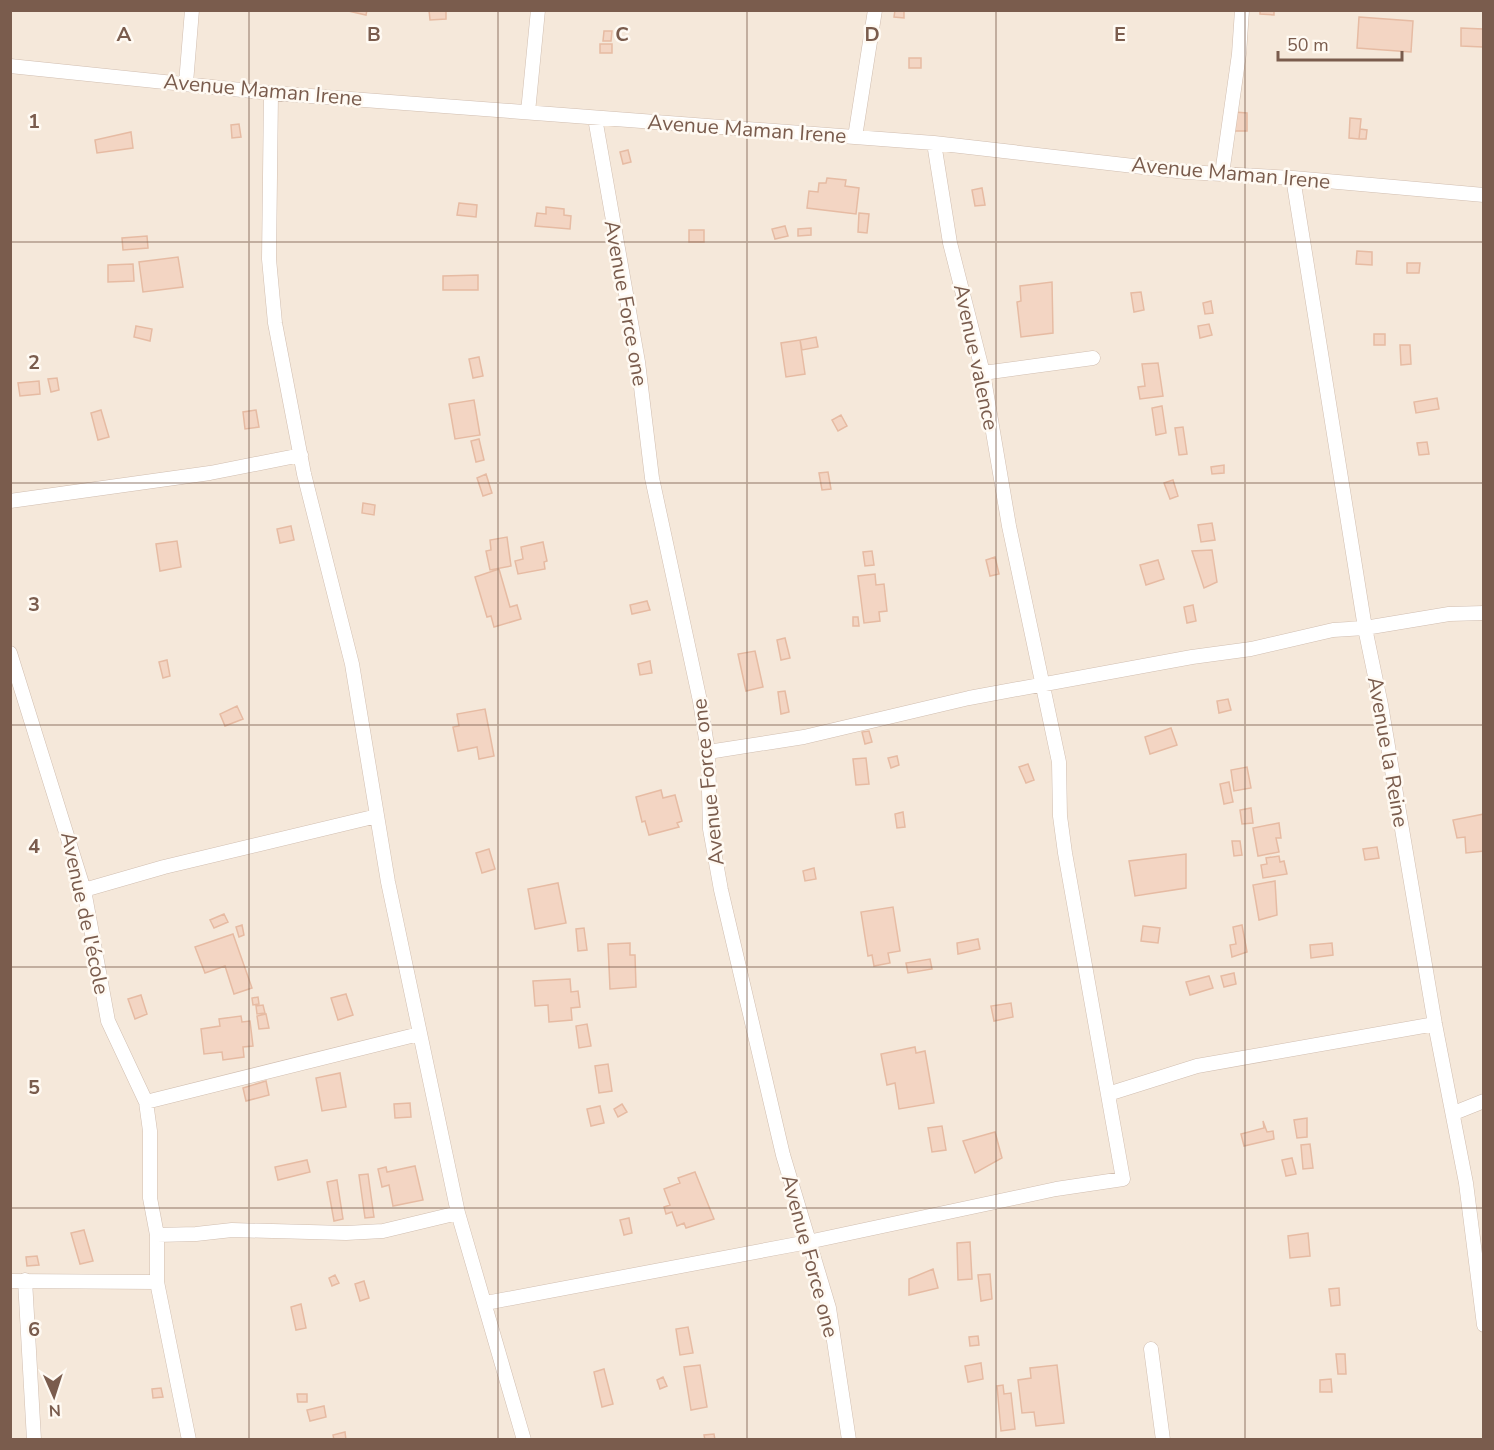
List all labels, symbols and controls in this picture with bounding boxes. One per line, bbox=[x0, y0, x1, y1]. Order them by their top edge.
text: A bbox=[117, 21, 132, 48]
text: B bbox=[367, 21, 381, 48]
text: C bbox=[615, 21, 629, 48]
text: D bbox=[864, 21, 880, 48]
text: E bbox=[1114, 21, 1126, 48]
scale bar bbox=[1278, 24, 1402, 62]
text: 50 m bbox=[1287, 33, 1329, 57]
street label: Avenue Maman Irene bbox=[162, 67, 364, 113]
text: 1 bbox=[28, 108, 40, 135]
street label: Avenue Maman Irene bbox=[647, 108, 847, 150]
street label: Avenue Maman Irene bbox=[1130, 150, 1332, 196]
street label: Avenue Force one bbox=[598, 218, 654, 388]
street label: Avenue valence bbox=[947, 281, 1005, 433]
text: 2 bbox=[28, 349, 40, 376]
text: 3 bbox=[28, 591, 40, 618]
street label: Avenue la Reine bbox=[1361, 674, 1415, 830]
street label: Avenue Force one bbox=[685, 697, 731, 867]
street label: Avenue de l'école bbox=[54, 829, 116, 997]
text: 4 bbox=[28, 833, 40, 860]
text: 5 bbox=[28, 1074, 40, 1101]
street label: Avenue Force one bbox=[775, 1171, 845, 1341]
text: 6 bbox=[28, 1316, 40, 1343]
north arrow bbox=[24, 1366, 84, 1426]
text: N bbox=[48, 1399, 61, 1421]

